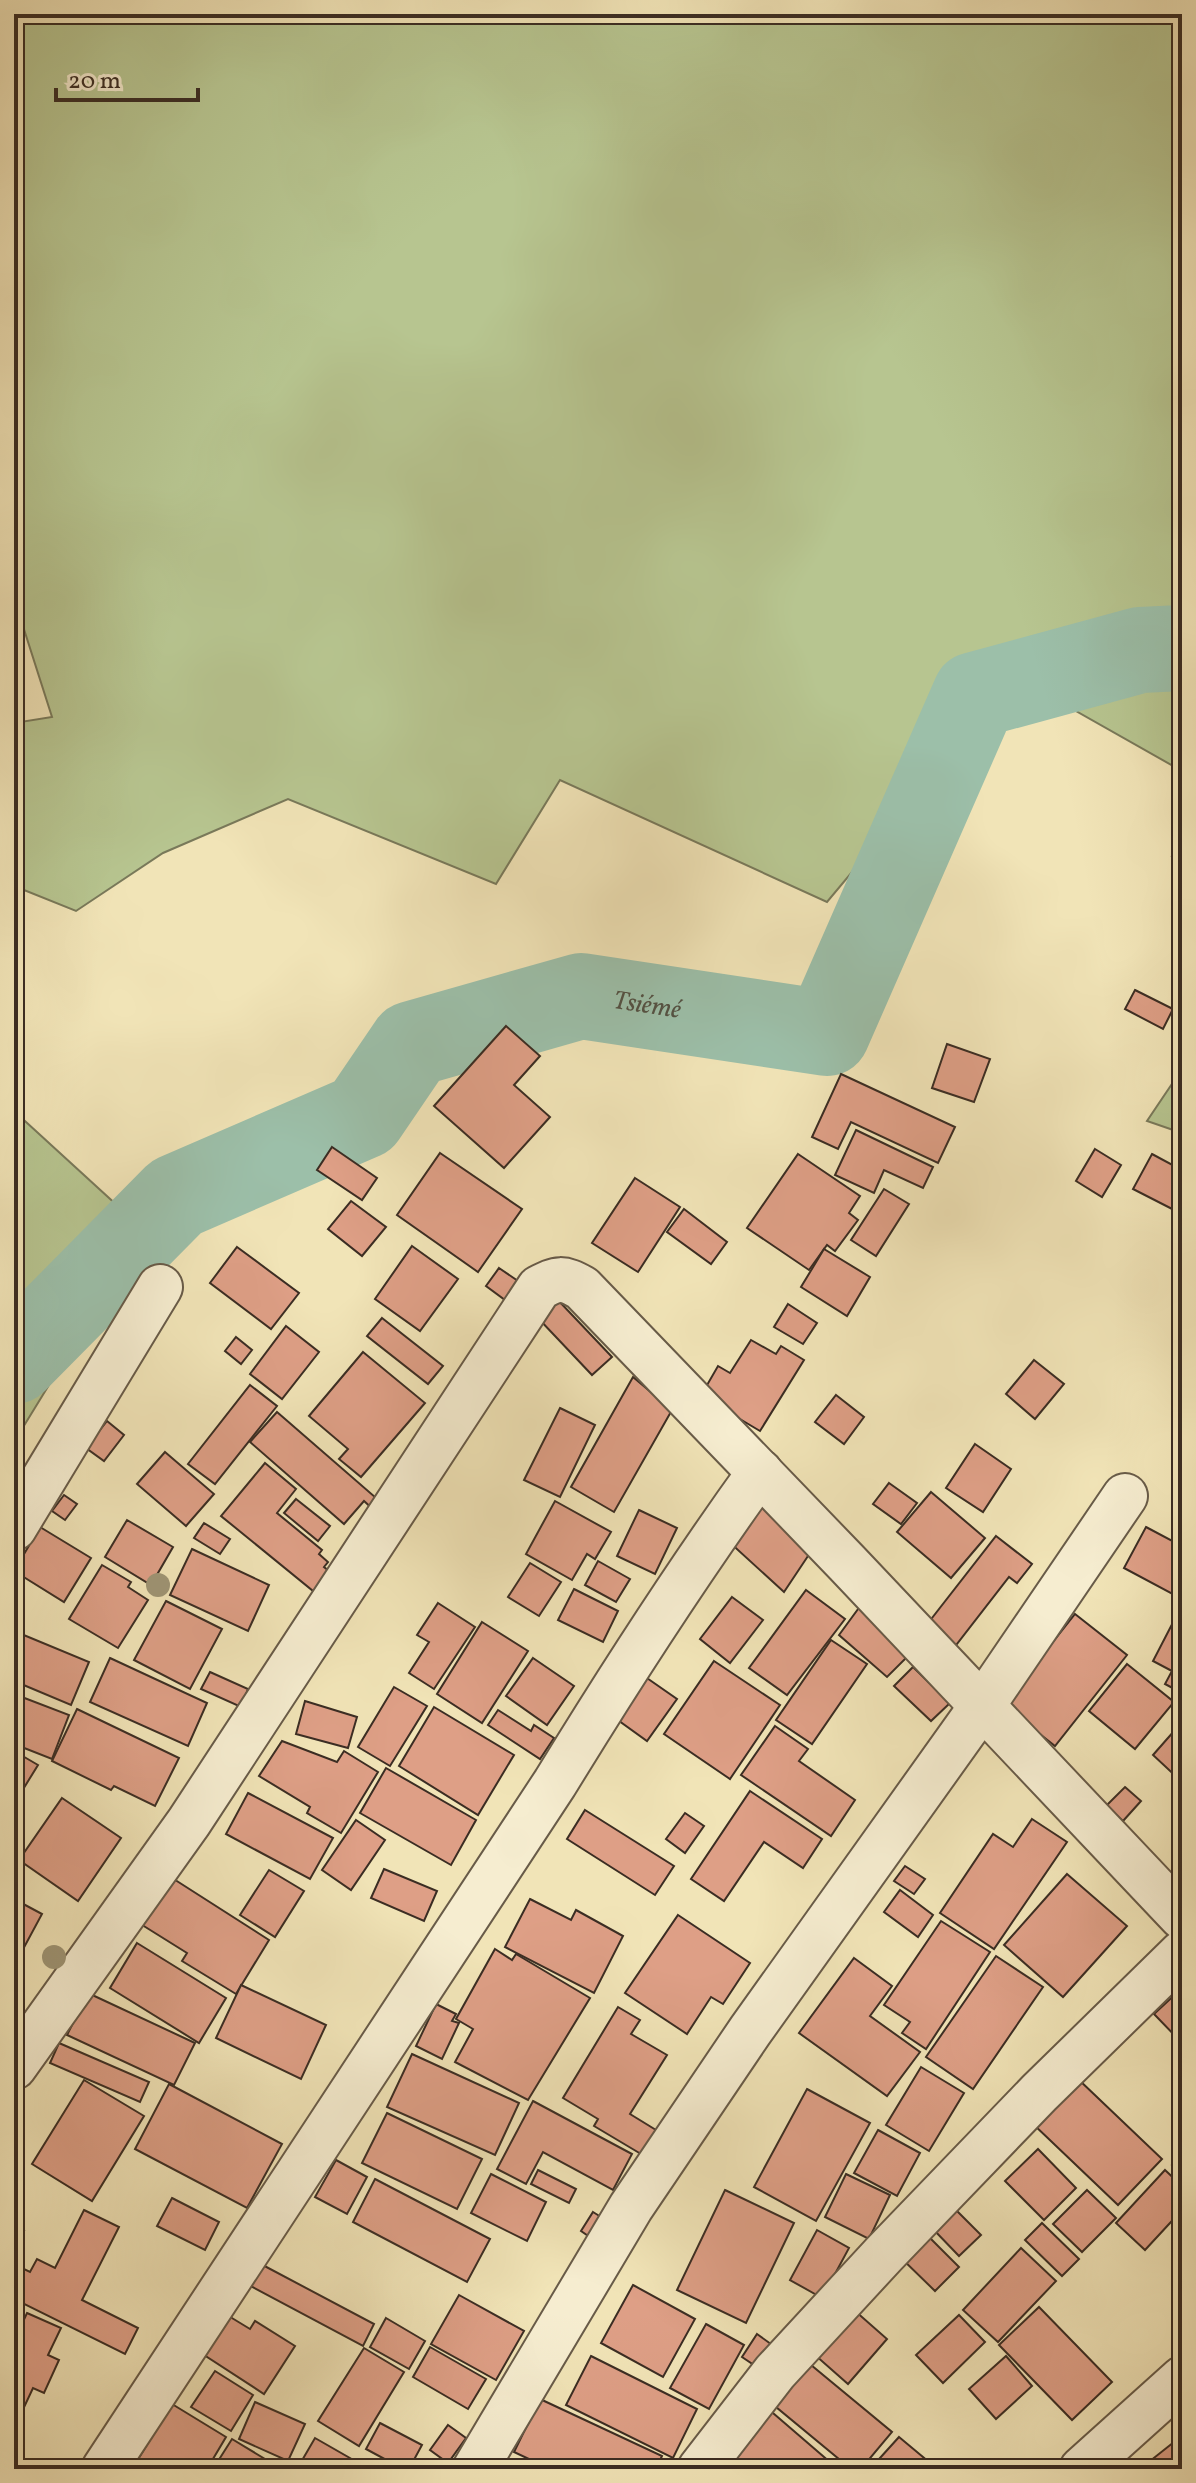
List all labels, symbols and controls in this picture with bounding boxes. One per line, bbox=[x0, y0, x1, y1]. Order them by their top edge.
scale bar bbox=[56, 52, 198, 102]
text: 20 m bbox=[68, 65, 121, 99]
water label: Tsiémé bbox=[611, 983, 685, 1029]

